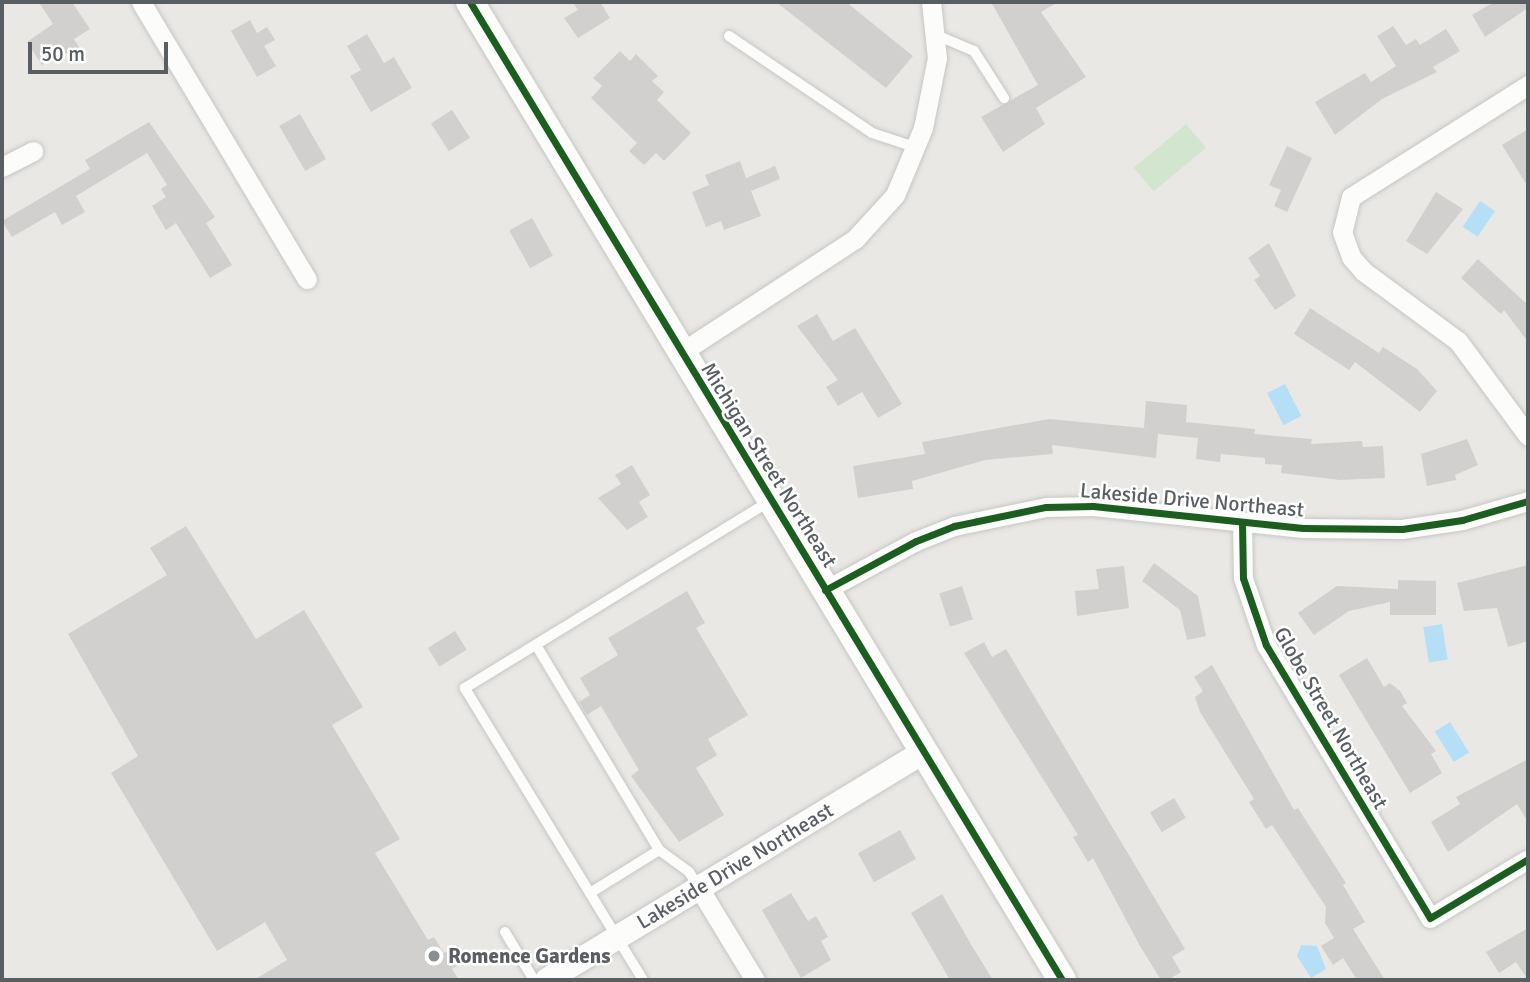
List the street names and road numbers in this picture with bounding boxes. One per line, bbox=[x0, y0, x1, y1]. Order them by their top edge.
street label: Michigan Street Northeast bbox=[696, 358, 842, 572]
street label: Lakeside Drive Northeast bbox=[1079, 478, 1305, 522]
street label: Globe Street Northeast bbox=[1269, 623, 1393, 813]
street label: Lakeside Drive Northeast bbox=[632, 797, 838, 935]

